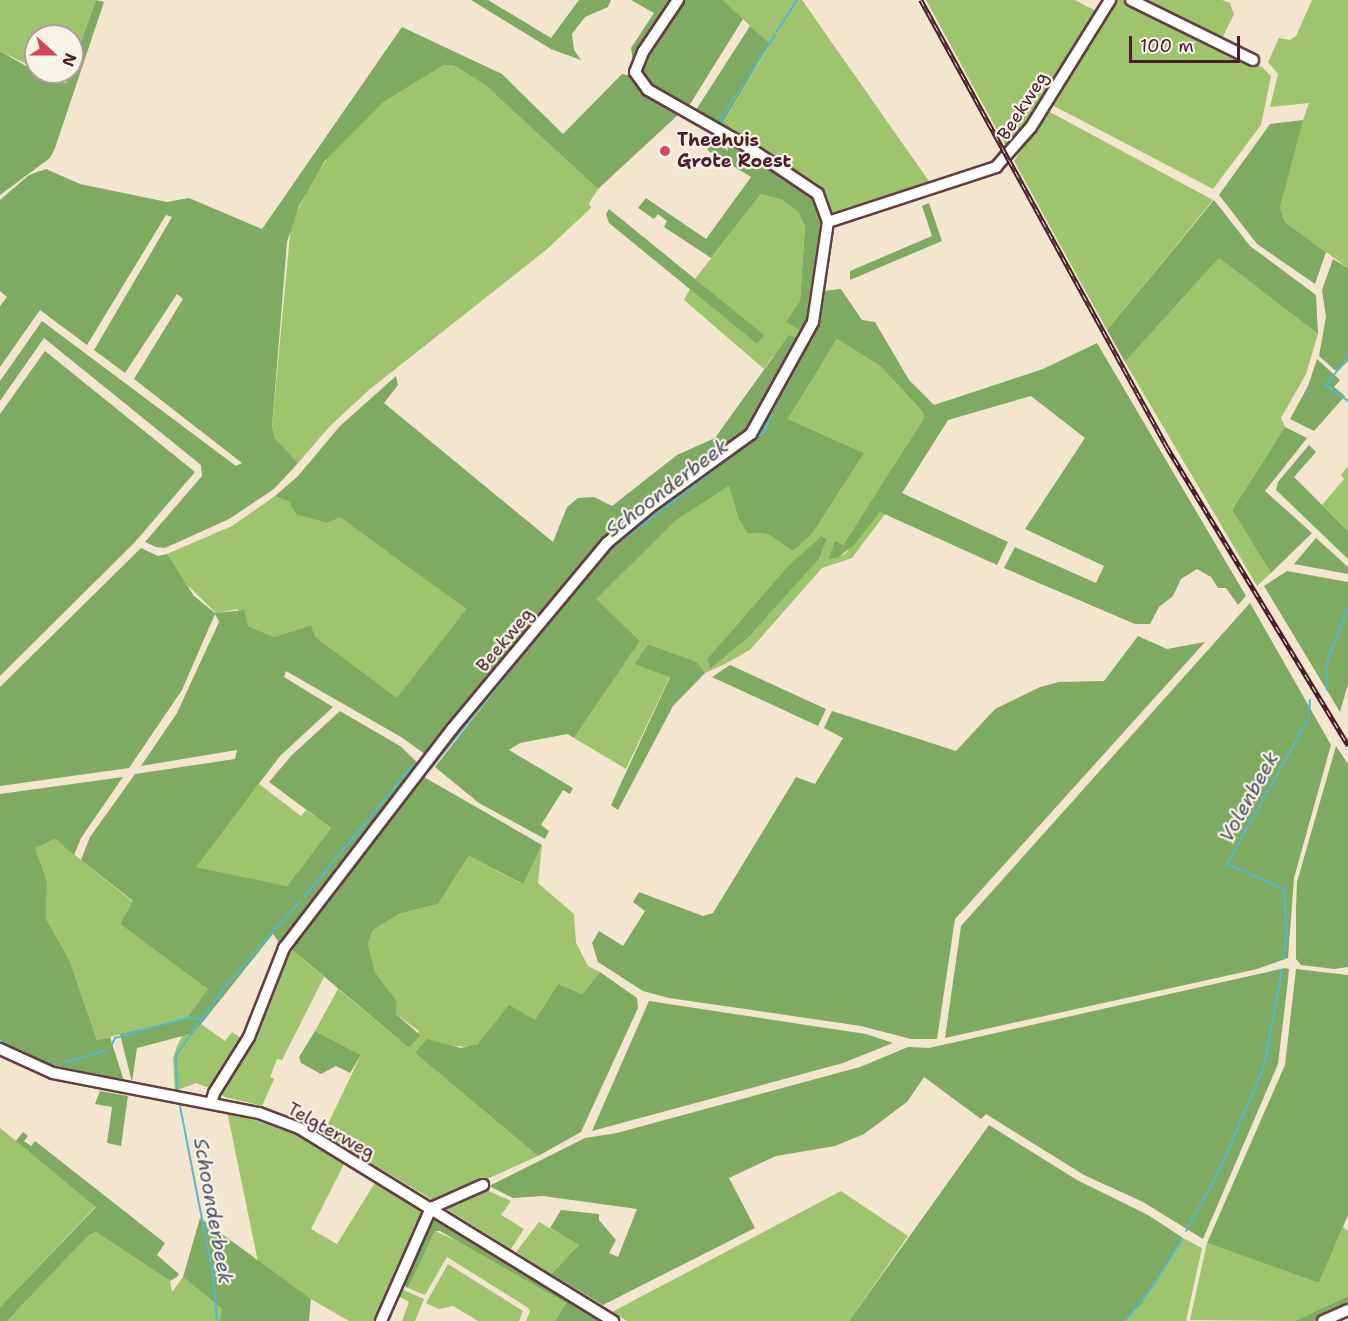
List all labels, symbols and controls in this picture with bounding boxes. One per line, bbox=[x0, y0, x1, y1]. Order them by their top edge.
north arrow bbox=[24, 24, 84, 84]
scale bar bbox=[1132, 24, 1243, 62]
text: 100 m bbox=[1140, 34, 1194, 58]
text: N bbox=[57, 50, 81, 70]
street label: Beekweg bbox=[993, 68, 1053, 144]
place label: Theehuis Grote Roest bbox=[677, 130, 791, 172]
marker: Theehuis Grote Roest bbox=[658, 144, 672, 158]
water label: Schoonderbeek bbox=[601, 434, 733, 542]
street label: Beekweg bbox=[472, 604, 538, 676]
water label: Volenbeek bbox=[1214, 747, 1284, 847]
street label: Telgterweg bbox=[283, 1098, 379, 1164]
water label: Schoonderbeek bbox=[188, 1136, 238, 1286]

